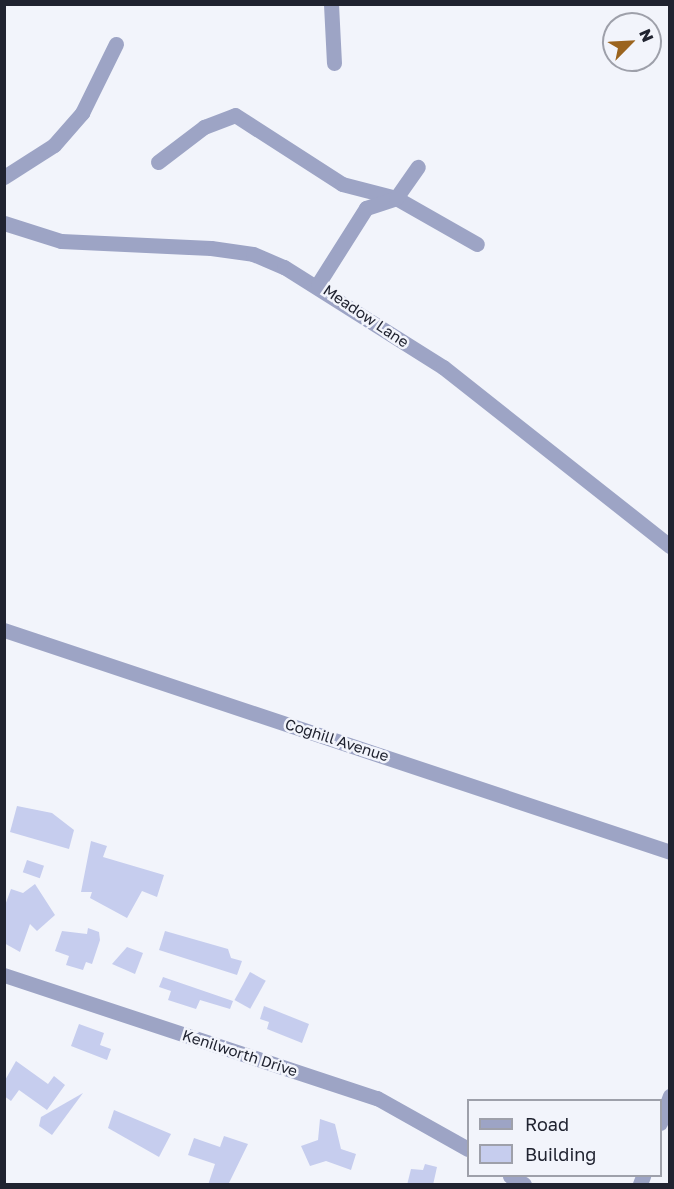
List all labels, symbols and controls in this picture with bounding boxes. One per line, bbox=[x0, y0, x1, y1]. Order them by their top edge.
north arrow bbox=[602, 12, 662, 72]
text: N bbox=[635, 26, 658, 45]
street label: Meadow Lane bbox=[320, 281, 412, 351]
street label: Coghill Avenue bbox=[283, 715, 391, 765]
street label: Kenilworth Drive bbox=[180, 1026, 300, 1080]
legend bbox=[467, 1099, 662, 1177]
text: Road bbox=[525, 1113, 569, 1135]
text: Building bbox=[525, 1143, 596, 1165]

